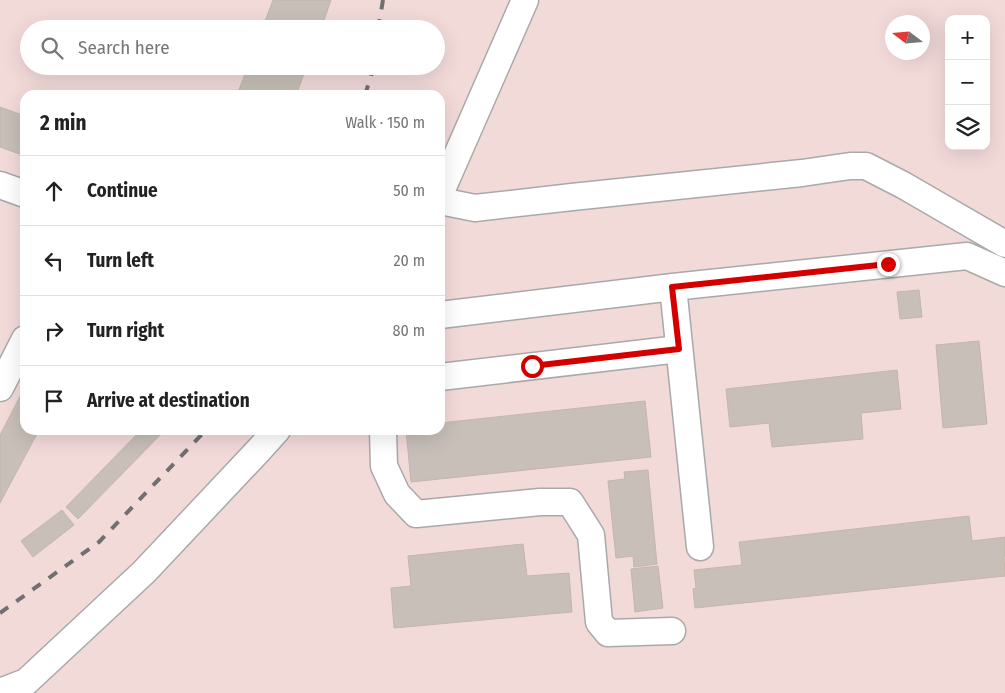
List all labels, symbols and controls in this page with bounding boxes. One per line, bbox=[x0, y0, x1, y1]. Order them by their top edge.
north arrow bbox=[885, 15, 930, 60]
map controls bbox=[945, 15, 990, 150]
button: + bbox=[945, 15, 990, 60]
search box bbox=[20, 20, 445, 75]
icon: search bbox=[38, 34, 66, 62]
text: Search here bbox=[78, 36, 170, 59]
button: − bbox=[945, 60, 990, 105]
button: layers bbox=[945, 105, 990, 150]
text: 2 min bbox=[40, 110, 87, 136]
text: Walk · 150 m bbox=[345, 113, 425, 132]
icon: ahead bbox=[40, 177, 68, 205]
text: Continue bbox=[87, 179, 158, 202]
text: 50 m bbox=[393, 181, 425, 200]
icon: left bbox=[40, 247, 68, 275]
text: Turn left bbox=[87, 249, 154, 272]
text: 20 m bbox=[394, 251, 425, 270]
route end bbox=[877, 253, 900, 276]
icon: right bbox=[40, 317, 68, 345]
text: Turn right bbox=[87, 319, 164, 342]
text: 80 m bbox=[393, 321, 425, 340]
route start bbox=[521, 355, 544, 378]
icon: arrive bbox=[40, 387, 68, 415]
text: Arrive at destination bbox=[87, 389, 250, 412]

